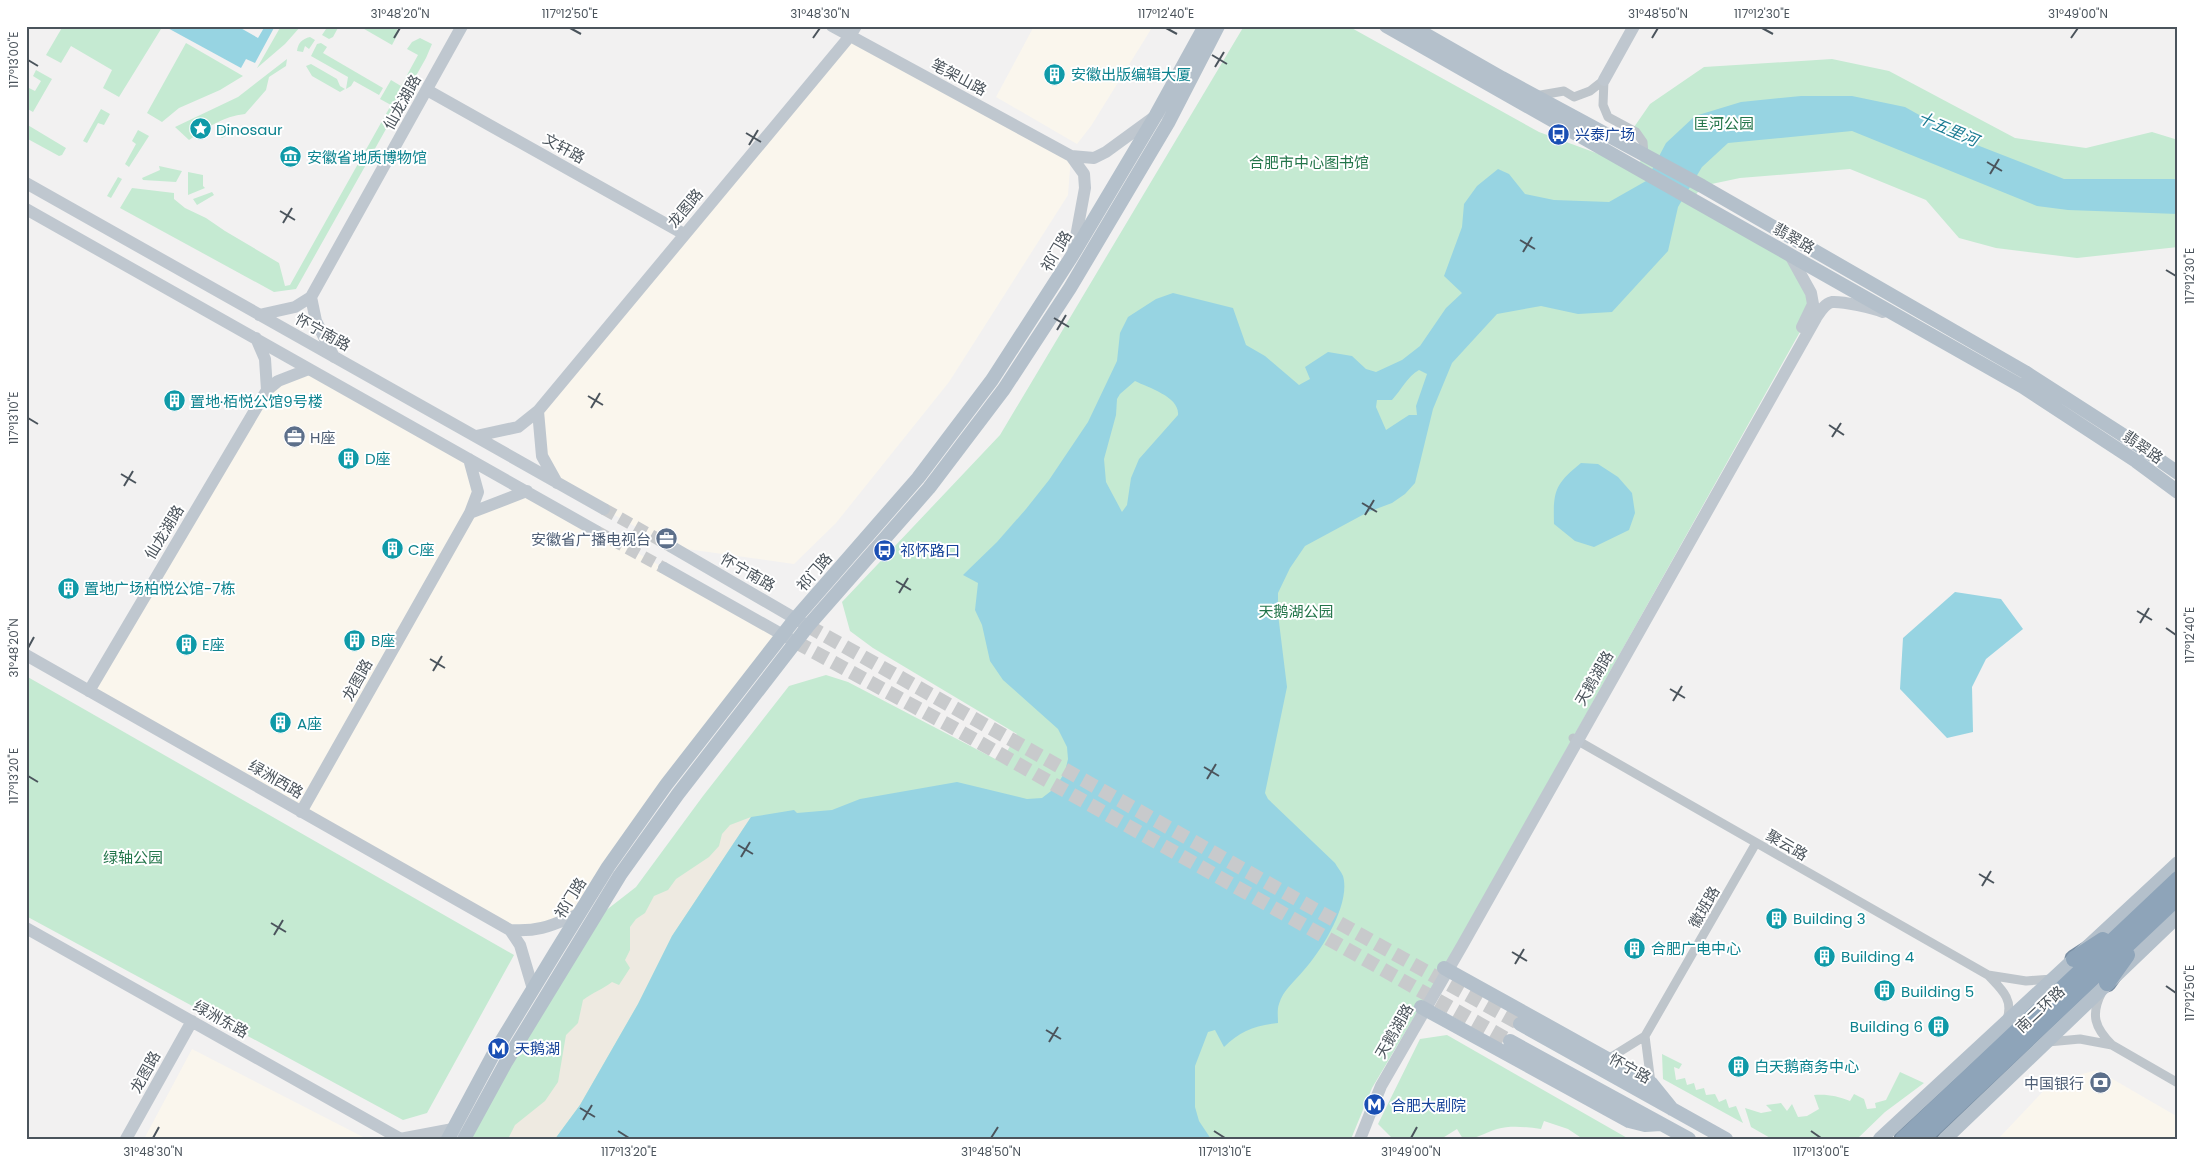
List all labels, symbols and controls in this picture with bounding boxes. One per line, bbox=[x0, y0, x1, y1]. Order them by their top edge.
text: 31°48'20"N bbox=[370, 5, 430, 22]
text: 117°12'50"E bbox=[542, 5, 598, 22]
text: 31°48'30"N bbox=[790, 5, 850, 22]
text: 117°12'40"E bbox=[1138, 5, 1194, 22]
text: 31°48'50"N bbox=[1628, 5, 1688, 22]
text: 117°12'30"E bbox=[1734, 5, 1790, 22]
text: 31°49'00"N bbox=[2048, 5, 2108, 22]
text: 117°13'00"E bbox=[5, 32, 22, 88]
street label: 笔架山路 bbox=[928, 54, 990, 100]
building icon: 安徽出版编辑大厦 bbox=[1043, 62, 1067, 86]
place label: 安徽出版编辑大厦 bbox=[1071, 64, 1191, 85]
street label: 仙龙湖路 bbox=[378, 71, 426, 133]
water label: 十五里河 bbox=[1914, 106, 1985, 153]
park label: 匡河公园 bbox=[1694, 113, 1754, 134]
place icon: Dinosaur bbox=[188, 117, 212, 141]
place label: Dinosaur bbox=[216, 119, 283, 140]
bus stop icon: 兴泰广场 bbox=[1547, 122, 1571, 146]
place label: 兴泰广场 bbox=[1575, 124, 1635, 145]
street label: 文轩路 bbox=[539, 128, 589, 168]
museum icon: 安徽省地质博物馆 bbox=[279, 145, 303, 169]
place label: 安徽省地质博物馆 bbox=[307, 147, 427, 168]
park label: 合肥市中心图书馆 bbox=[1249, 152, 1369, 173]
street label: 龙图路 bbox=[662, 184, 708, 232]
street label: 翡翠路 bbox=[1769, 218, 1819, 258]
street label: 祁门路 bbox=[1035, 226, 1077, 276]
text: 117°12'30"E bbox=[2181, 248, 2198, 304]
street label: 怀宁南路 bbox=[292, 308, 354, 356]
building icon: 置地·栢悦公馆9号楼 bbox=[162, 389, 186, 413]
text: 117°13'10"E bbox=[5, 391, 22, 445]
place label: 置地·栢悦公馆9号楼 bbox=[190, 391, 323, 412]
office icon: H座 bbox=[282, 425, 306, 449]
street label: 翡翠路 bbox=[2119, 425, 2167, 469]
place label: H座 bbox=[310, 427, 335, 448]
building icon: D座 bbox=[337, 446, 361, 470]
place label: D座 bbox=[365, 448, 391, 469]
street label: 仙龙湖路 bbox=[140, 501, 188, 563]
office icon: 安徽省广播电视台 bbox=[655, 527, 679, 551]
place label: 安徽省广播电视台 bbox=[531, 529, 651, 550]
building icon: C座 bbox=[380, 537, 404, 561]
bus stop icon: 祁怀路口 bbox=[872, 538, 896, 562]
place label: C座 bbox=[408, 539, 435, 560]
place label: 祁怀路口 bbox=[900, 540, 960, 561]
street label: 怀宁南路 bbox=[717, 548, 779, 596]
street label: 祁门路 bbox=[791, 548, 837, 596]
building icon: 置地广场柏悦公馆-7栋 bbox=[56, 576, 80, 600]
place label: 置地广场柏悦公馆-7栋 bbox=[84, 578, 235, 599]
park label: 天鹅湖公园 bbox=[1258, 601, 1334, 622]
text: 117°12'40"E bbox=[2181, 607, 2198, 663]
text: 31°48'20"N bbox=[5, 618, 22, 678]
building icon: B座 bbox=[343, 628, 367, 652]
place label: B座 bbox=[371, 630, 395, 651]
building icon: E座 bbox=[174, 632, 198, 656]
place label: E座 bbox=[202, 634, 225, 655]
street label: 天鹅湖路 bbox=[1570, 647, 1618, 709]
street label: 龙图路 bbox=[337, 655, 377, 705]
building icon: A座 bbox=[269, 711, 293, 735]
place label: A座 bbox=[297, 713, 322, 734]
text: 117°13'20"E bbox=[5, 748, 22, 804]
street label: 绿洲西路 bbox=[245, 755, 307, 803]
street label: 聚云路 bbox=[1762, 825, 1812, 865]
park label: 绿轴公园 bbox=[103, 847, 163, 868]
street label: 祁门路 bbox=[549, 873, 591, 923]
street label: 徽班路 bbox=[1684, 882, 1724, 932]
building icon: Building 3 bbox=[1765, 906, 1789, 930]
place label: Building 3 bbox=[1793, 908, 1866, 929]
building icon: 合肥广电中心 bbox=[1623, 936, 1647, 960]
place label: 合肥广电中心 bbox=[1651, 938, 1741, 959]
building icon: Building 4 bbox=[1813, 944, 1837, 968]
place label: Building 4 bbox=[1841, 946, 1914, 967]
text: 117°12'50"E bbox=[2181, 965, 2198, 1021]
building icon: Building 5 bbox=[1873, 979, 1897, 1003]
place label: Building 5 bbox=[1901, 981, 1974, 1002]
street label: 南二环路 bbox=[2011, 981, 2069, 1037]
street label: 绿洲东路 bbox=[190, 995, 252, 1043]
street label: 天鹅湖路 bbox=[1370, 1000, 1418, 1062]
building icon: Building 6 bbox=[1927, 1014, 1951, 1038]
place label: Building 6 bbox=[1850, 1016, 1923, 1037]
metro station icon: 天鹅湖 bbox=[487, 1036, 511, 1060]
place label: 天鹅湖 bbox=[515, 1038, 560, 1059]
street label: 龙图路 bbox=[125, 1047, 165, 1097]
street label: 怀宁路 bbox=[1605, 1048, 1655, 1088]
building icon: 白天鹅商务中心 bbox=[1726, 1054, 1750, 1078]
place label: 白天鹅商务中心 bbox=[1754, 1056, 1859, 1077]
bank icon: 中国银行 bbox=[2088, 1071, 2112, 1095]
place label: 中国银行 bbox=[2024, 1073, 2084, 1094]
metro station icon: 合肥大剧院 bbox=[1363, 1093, 1387, 1117]
place label: 合肥大剧院 bbox=[1391, 1095, 1466, 1116]
text: 31°48'30"N bbox=[123, 1143, 183, 1160]
text: 117°13'20"E bbox=[601, 1143, 657, 1160]
text: 31°48'50"N bbox=[961, 1143, 1021, 1160]
text: 117°13'10"E bbox=[1198, 1143, 1252, 1160]
text: 31°49'00"N bbox=[1381, 1143, 1441, 1160]
text: 117°13'00"E bbox=[1793, 1143, 1849, 1160]

